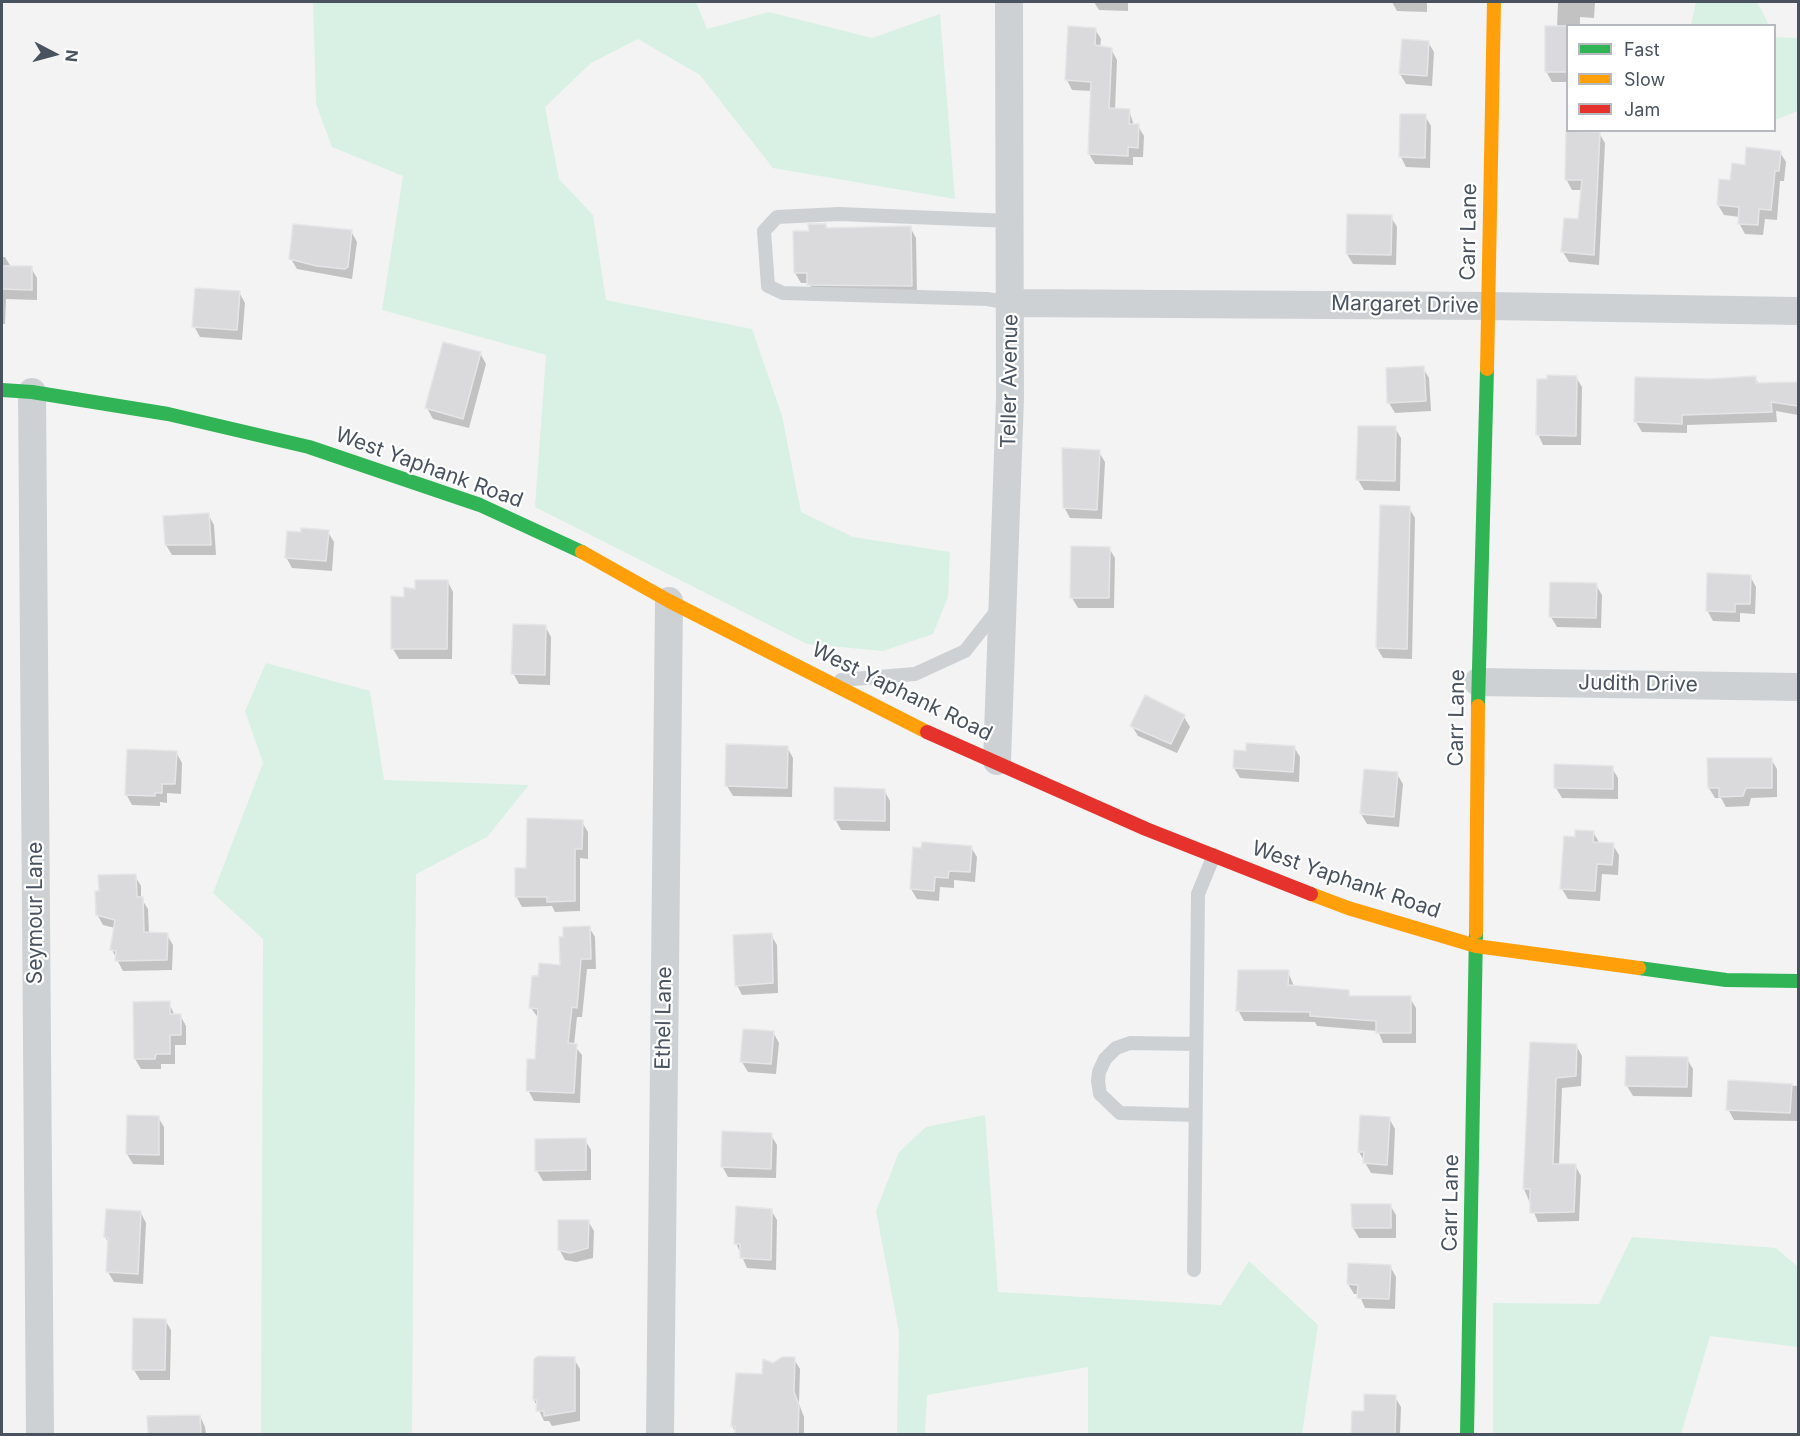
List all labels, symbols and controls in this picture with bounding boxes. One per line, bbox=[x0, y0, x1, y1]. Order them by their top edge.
north arrow bbox=[24, 24, 84, 84]
legend bbox=[1566, 24, 1776, 132]
text: Fast bbox=[1624, 39, 1660, 60]
text: N bbox=[61, 49, 82, 63]
text: Slow bbox=[1624, 69, 1665, 90]
text: Jam bbox=[1624, 99, 1660, 120]
street label: Carr Lane bbox=[1456, 183, 1482, 281]
street label: Margaret Drive bbox=[1331, 291, 1479, 319]
street label: Teller Avenue bbox=[996, 314, 1024, 448]
street label: West Yaphank Road bbox=[332, 422, 526, 514]
street label: West Yaphank Road bbox=[808, 637, 996, 747]
street label: Carr Lane bbox=[1444, 669, 1470, 767]
street label: Judith Drive bbox=[1578, 670, 1698, 698]
street label: West Yaphank Road bbox=[1248, 836, 1444, 924]
street label: Seymour Lane bbox=[23, 842, 49, 984]
street label: Ethel Lane bbox=[650, 966, 678, 1070]
street label: Carr Lane bbox=[1438, 1154, 1464, 1252]

